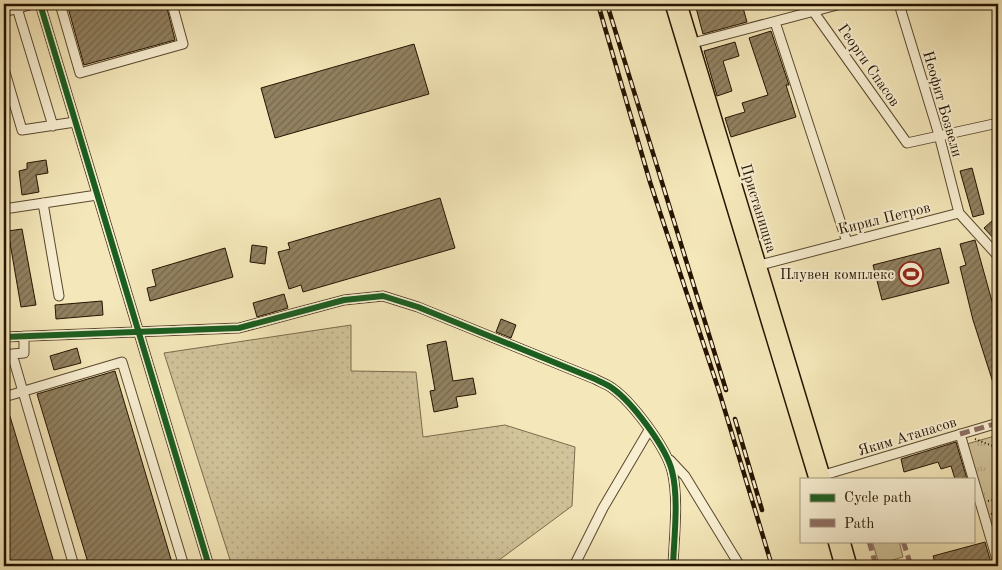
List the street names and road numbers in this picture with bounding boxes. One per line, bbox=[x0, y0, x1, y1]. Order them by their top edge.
street label: Георги Спасов bbox=[834, 22, 902, 110]
street label: Неофит Бозвели bbox=[919, 50, 964, 159]
street label: Пристанищна bbox=[737, 162, 778, 255]
street label: Кирил Петров bbox=[837, 201, 932, 238]
street label: Яким Атанасов bbox=[856, 415, 959, 460]

